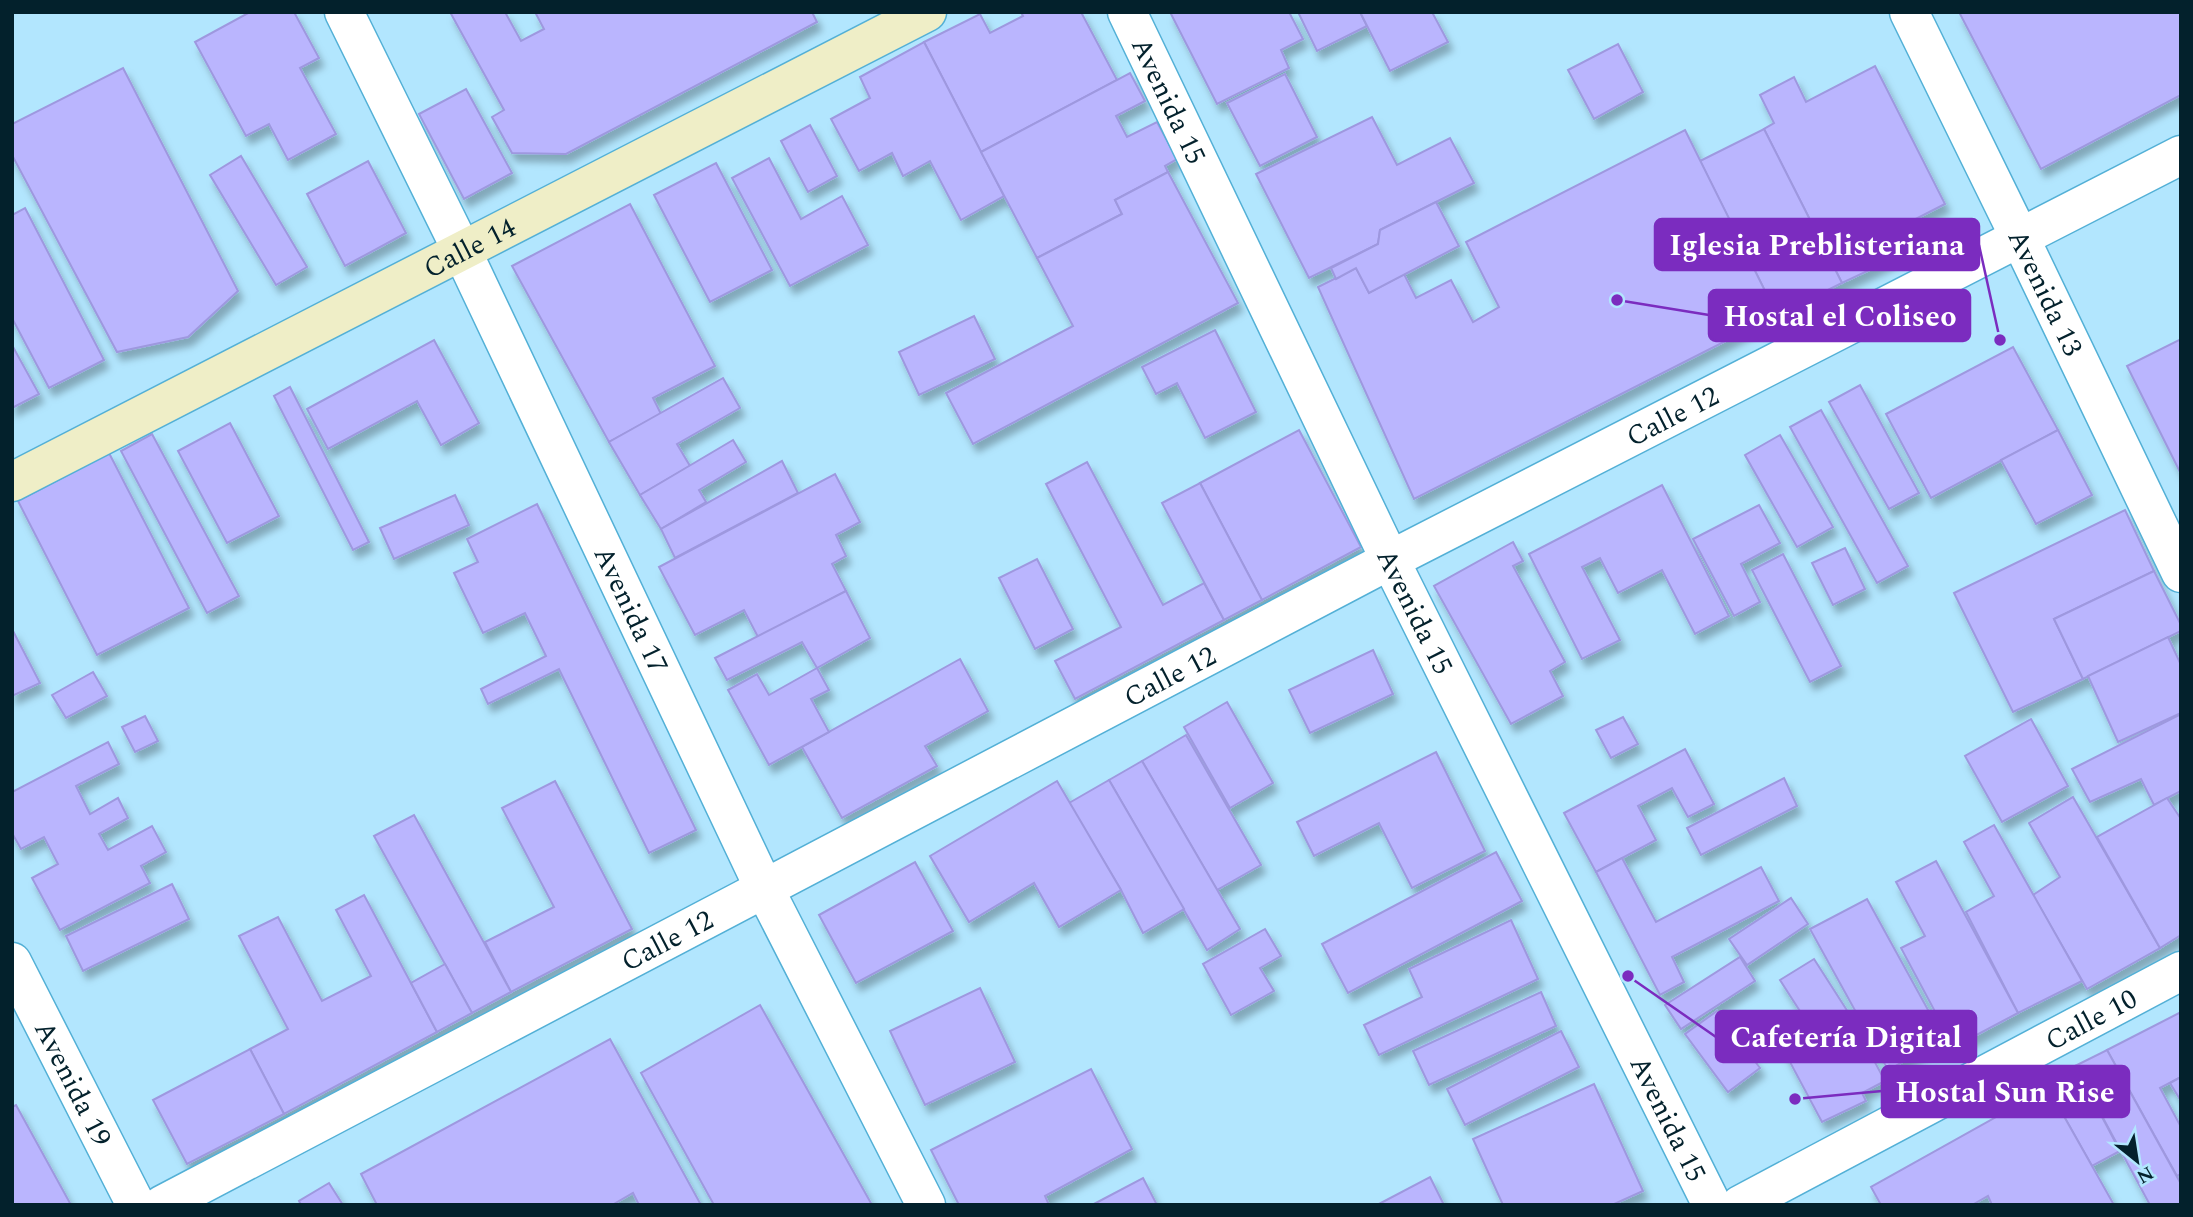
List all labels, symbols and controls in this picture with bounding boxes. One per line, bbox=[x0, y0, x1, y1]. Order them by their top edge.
street label: Avenida 15 bbox=[1119, 30, 1217, 172]
street label: Calle 14 bbox=[416, 207, 524, 290]
callout: Iglesia Preblisteriana bbox=[1655, 219, 1979, 270]
street label: Avenida 13 bbox=[1996, 222, 2094, 364]
text: Iglesia Preblisteriana bbox=[1669, 223, 1965, 269]
callout: Hostal el Coliseo bbox=[1709, 290, 1970, 341]
text: Hostal el Coliseo bbox=[1723, 294, 1957, 340]
street label: Calle 12 bbox=[1619, 375, 1727, 459]
street label: Avenida 17 bbox=[582, 539, 679, 681]
street label: Avenida 15 bbox=[1365, 541, 1464, 682]
street label: Calle 12 bbox=[1116, 635, 1224, 719]
street label: Calle 12 bbox=[614, 899, 721, 983]
street label: Calle 10 bbox=[2038, 978, 2145, 1062]
callout: Cafetería Digital bbox=[1716, 1011, 1976, 1062]
street label: Avenida 19 bbox=[22, 1013, 123, 1154]
text: Cafetería Digital bbox=[1730, 1015, 1962, 1061]
street label: Avenida 15 bbox=[1618, 1049, 1717, 1190]
callout: Hostal Sun Rise bbox=[1882, 1066, 2129, 1117]
text: Hostal Sun Rise bbox=[1895, 1070, 2115, 1116]
north arrow bbox=[2102, 1126, 2172, 1196]
text: N bbox=[2131, 1158, 2159, 1191]

